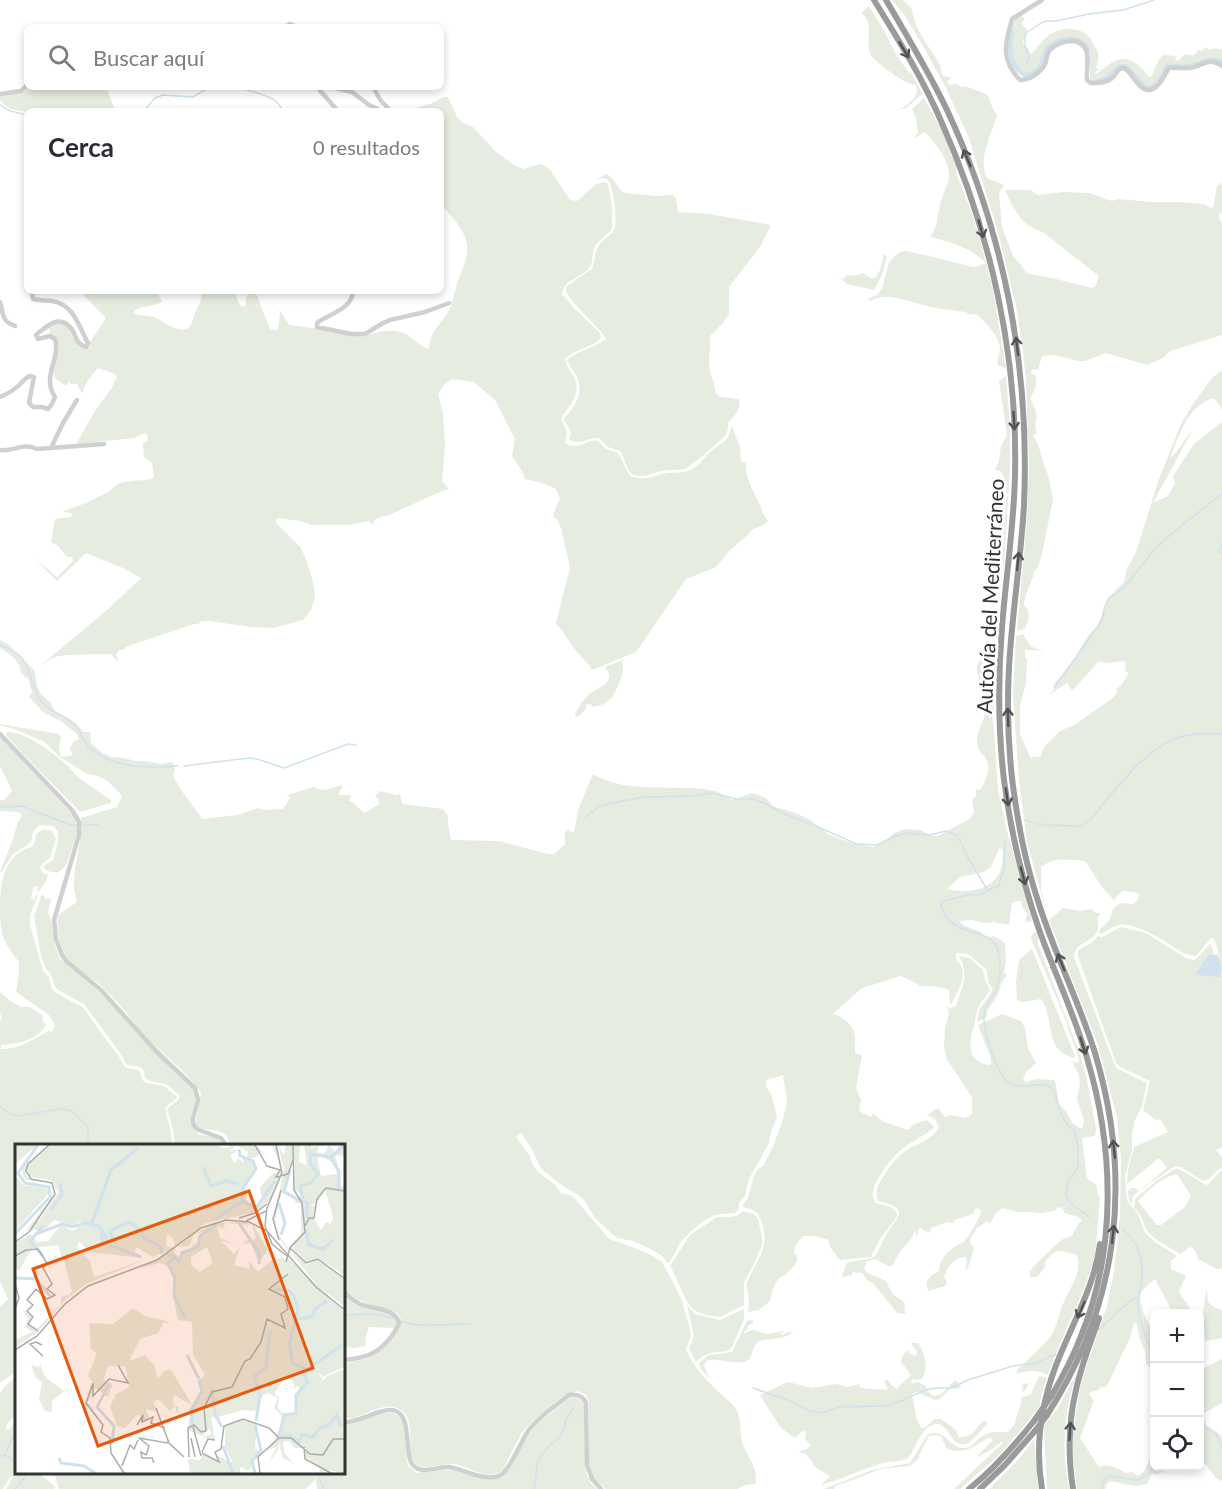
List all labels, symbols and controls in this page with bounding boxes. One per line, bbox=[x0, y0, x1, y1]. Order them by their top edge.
search box bbox=[24, 24, 444, 90]
icon: search bbox=[45, 41, 78, 74]
one-way arrow bbox=[899, 41, 911, 58]
text: Buscar aquí bbox=[93, 44, 204, 71]
text: Cerca bbox=[48, 131, 114, 163]
text: 0 resultados bbox=[313, 135, 420, 159]
one-way arrow bbox=[961, 149, 972, 168]
one-way arrow bbox=[976, 219, 987, 238]
one-way arrow bbox=[1012, 336, 1023, 356]
one-way arrow bbox=[1008, 410, 1019, 430]
street label: Autovía del Mediterráneo bbox=[971, 478, 1008, 714]
one-way arrow bbox=[1013, 552, 1024, 572]
one-way arrow bbox=[1003, 708, 1014, 728]
one-way arrow bbox=[1001, 787, 1012, 807]
one-way arrow bbox=[1017, 866, 1029, 885]
one-way arrow bbox=[1055, 953, 1066, 972]
one-way arrow bbox=[1079, 1037, 1090, 1055]
one-way arrow bbox=[1108, 1139, 1119, 1159]
inset map bbox=[15, 1144, 345, 1474]
one-way arrow bbox=[1108, 1225, 1119, 1244]
one-way arrow bbox=[1074, 1300, 1086, 1318]
map controls bbox=[1150, 1309, 1204, 1471]
button: + bbox=[1150, 1309, 1204, 1363]
button: − bbox=[1150, 1363, 1204, 1417]
button: locate bbox=[1150, 1417, 1204, 1471]
one-way arrow bbox=[1065, 1421, 1076, 1441]

